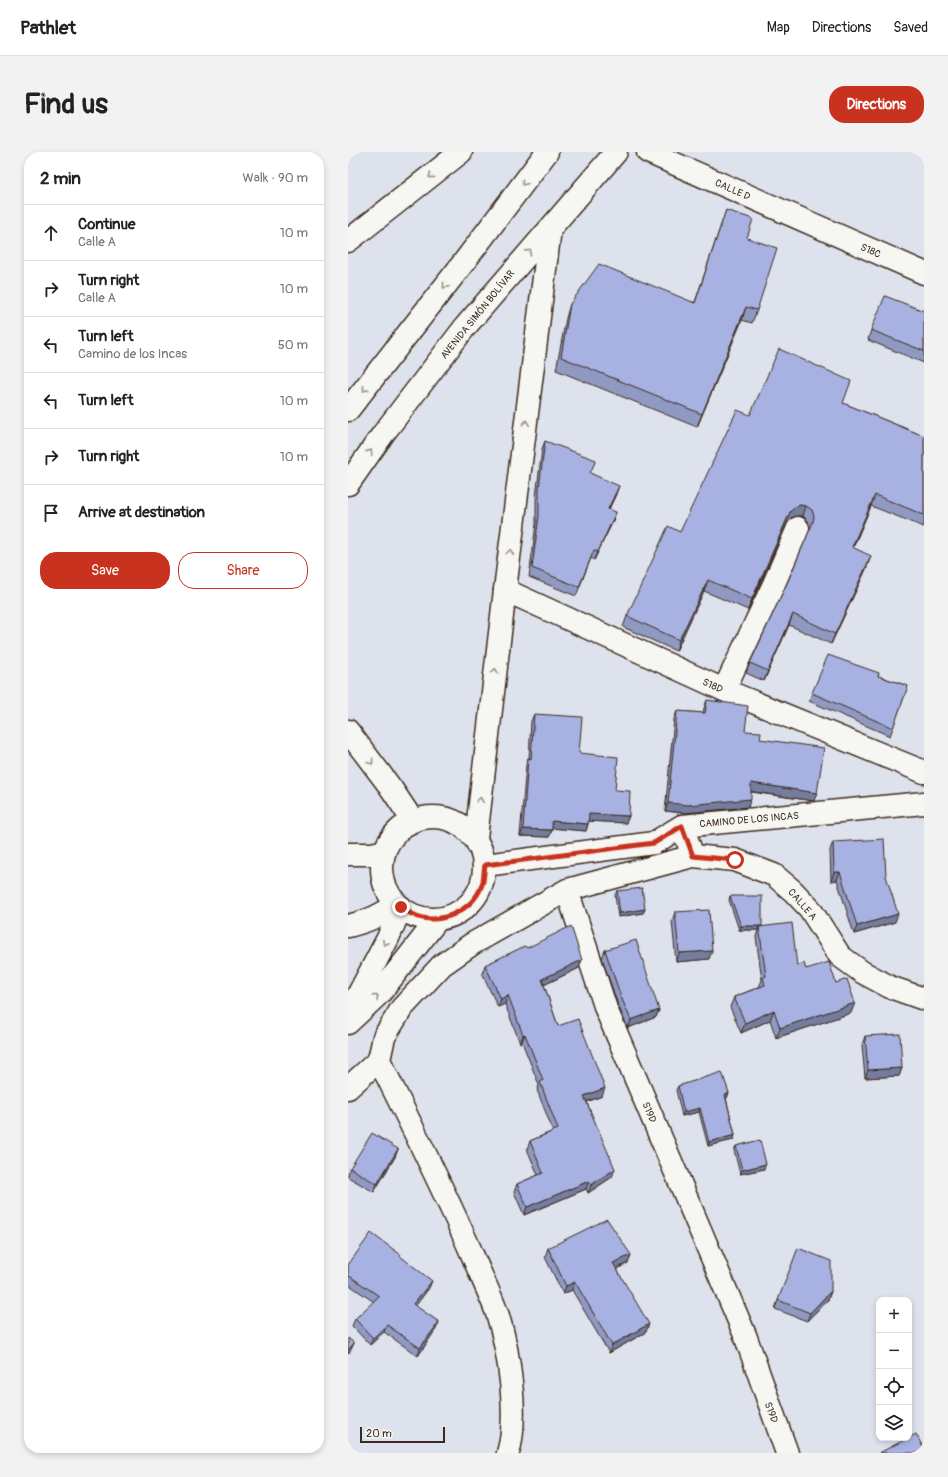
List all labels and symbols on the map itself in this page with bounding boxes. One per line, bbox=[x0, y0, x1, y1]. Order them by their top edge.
one-way arrow bbox=[428, 171, 435, 178]
street label: CALLE D bbox=[713, 177, 752, 203]
one-way arrow bbox=[521, 179, 529, 186]
street label: S18C bbox=[859, 241, 883, 261]
one-way arrow bbox=[525, 249, 532, 257]
street label: AVENIDA SIMÓN BOLÍVAR bbox=[437, 266, 517, 361]
one-way arrow bbox=[443, 282, 450, 289]
one-way arrow bbox=[363, 384, 370, 391]
one-way arrow bbox=[521, 420, 530, 426]
one-way arrow bbox=[365, 449, 373, 456]
one-way arrow bbox=[505, 549, 514, 555]
one-way arrow bbox=[491, 667, 500, 674]
street label: S18D bbox=[701, 676, 725, 696]
one-way arrow bbox=[367, 757, 374, 764]
one-way arrow bbox=[475, 797, 484, 803]
street label: CAMINO DE LOS INCAS bbox=[699, 810, 799, 830]
route start bbox=[726, 851, 744, 869]
street label: CALLE A bbox=[785, 886, 820, 923]
route end bbox=[392, 898, 410, 916]
one-way arrow bbox=[383, 939, 390, 946]
one-way arrow bbox=[372, 994, 379, 1001]
street label: S19D bbox=[639, 1100, 659, 1124]
street label: S19D bbox=[762, 1400, 780, 1424]
scale bar bbox=[360, 1425, 445, 1444]

